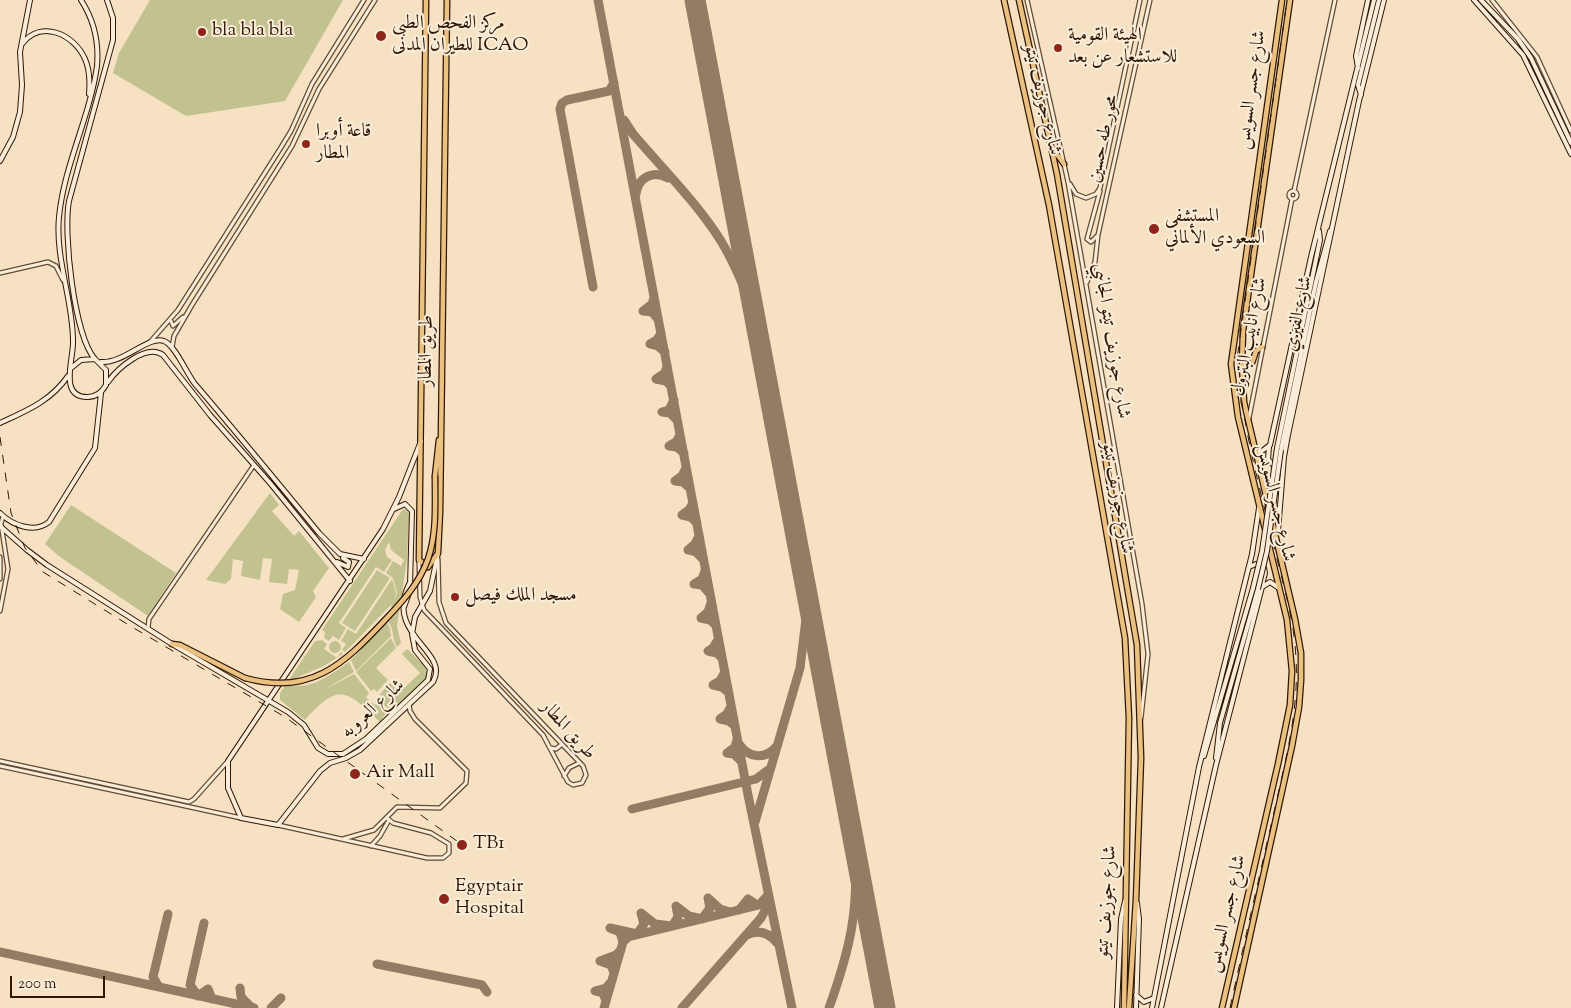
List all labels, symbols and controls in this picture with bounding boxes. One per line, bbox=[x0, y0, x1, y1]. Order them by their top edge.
place label: مركز الفحص الطبى للطيران المدنى ICAO bbox=[392, 14, 528, 58]
place label: bla bla bla bbox=[212, 21, 293, 43]
marker: bla bla bla bbox=[196, 26, 208, 38]
place label: الهيئة القومية للاستشعار عن بعد bbox=[1068, 26, 1177, 70]
marker: مركز الفحص الطبى للطيران المدنى ICAO bbox=[374, 29, 388, 43]
street label: شارع جسر السويس bbox=[1233, 29, 1273, 151]
street label: شارع جوزيف تيتو bbox=[1017, 42, 1065, 158]
marker: الهيئة القومية للاستشعار عن بعد bbox=[1052, 42, 1064, 54]
street label: محور طه حسين bbox=[1085, 93, 1125, 185]
place label: قاعة أوبرا المطار bbox=[316, 122, 371, 166]
marker: قاعة أوبرا المطار bbox=[300, 138, 312, 150]
place label: المستشفى السعودي الألماني bbox=[1165, 207, 1265, 251]
marker: المستشفى السعودي الألماني bbox=[1147, 222, 1161, 236]
street label: شارع جوزيف تيتو الجانبي bbox=[1086, 262, 1134, 420]
street label: شارع الفيزي bbox=[1281, 274, 1319, 354]
street label: شارع انابيب البترول bbox=[1228, 276, 1274, 398]
street label: طريق المطار bbox=[416, 315, 440, 387]
street label: شارع جوزيف تيتو bbox=[1095, 440, 1137, 556]
street label: شارع جسر السويس bbox=[1249, 442, 1299, 564]
place label: مسجد الملك فيصل bbox=[465, 586, 577, 608]
marker: مسجد الملك فيصل bbox=[449, 591, 461, 603]
street label: شارع العروبه bbox=[337, 675, 411, 745]
street label: طريق المطار bbox=[534, 697, 600, 765]
place label: Air Mall bbox=[366, 763, 435, 785]
marker: Air Mall bbox=[348, 767, 362, 781]
place label: TB1 bbox=[473, 834, 505, 856]
marker: TB1 bbox=[455, 838, 469, 852]
street label: شارع جوزيف تيتو bbox=[1093, 845, 1123, 959]
street label: شارع جسر السويس bbox=[1203, 853, 1253, 975]
place label: Egyptair Hospital bbox=[455, 877, 524, 921]
marker: Egyptair Hospital bbox=[437, 892, 451, 906]
scale bar bbox=[12, 966, 108, 998]
text: 200 m bbox=[18, 974, 57, 995]

